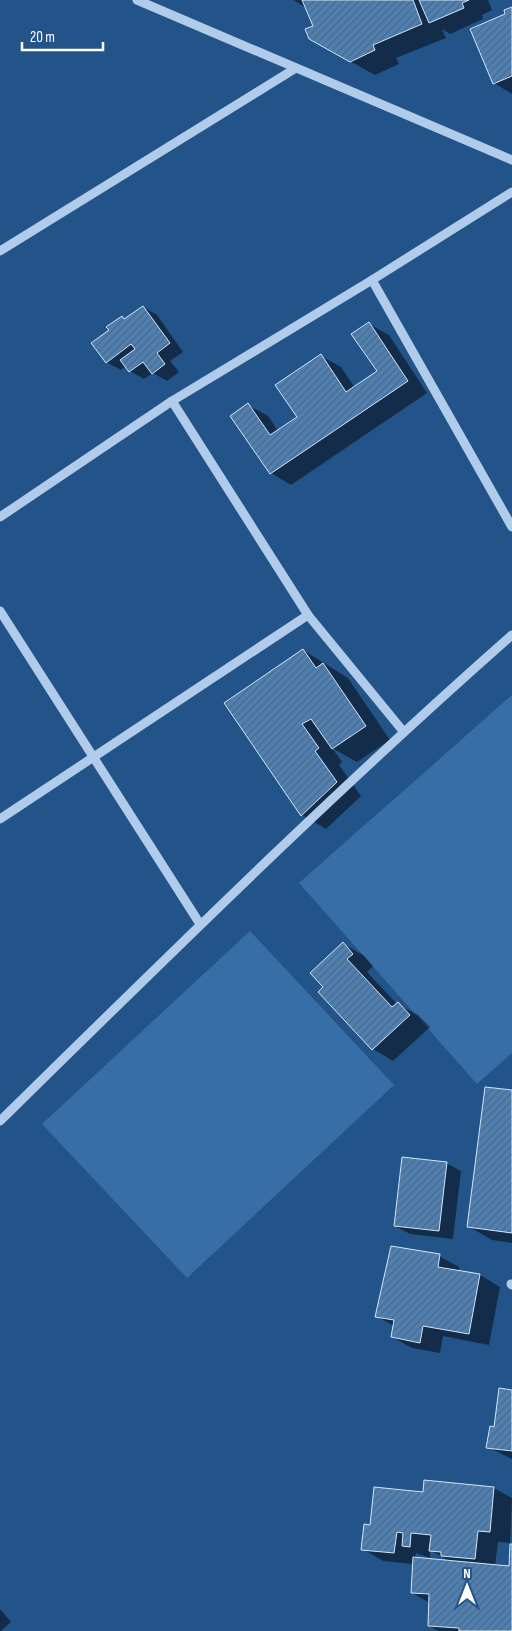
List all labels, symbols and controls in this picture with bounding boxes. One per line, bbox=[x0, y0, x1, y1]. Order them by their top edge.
scale bar bbox=[22, 20, 104, 52]
text: 20 m bbox=[30, 28, 55, 47]
north arrow bbox=[442, 1561, 492, 1611]
text: N bbox=[463, 1565, 471, 1582]

